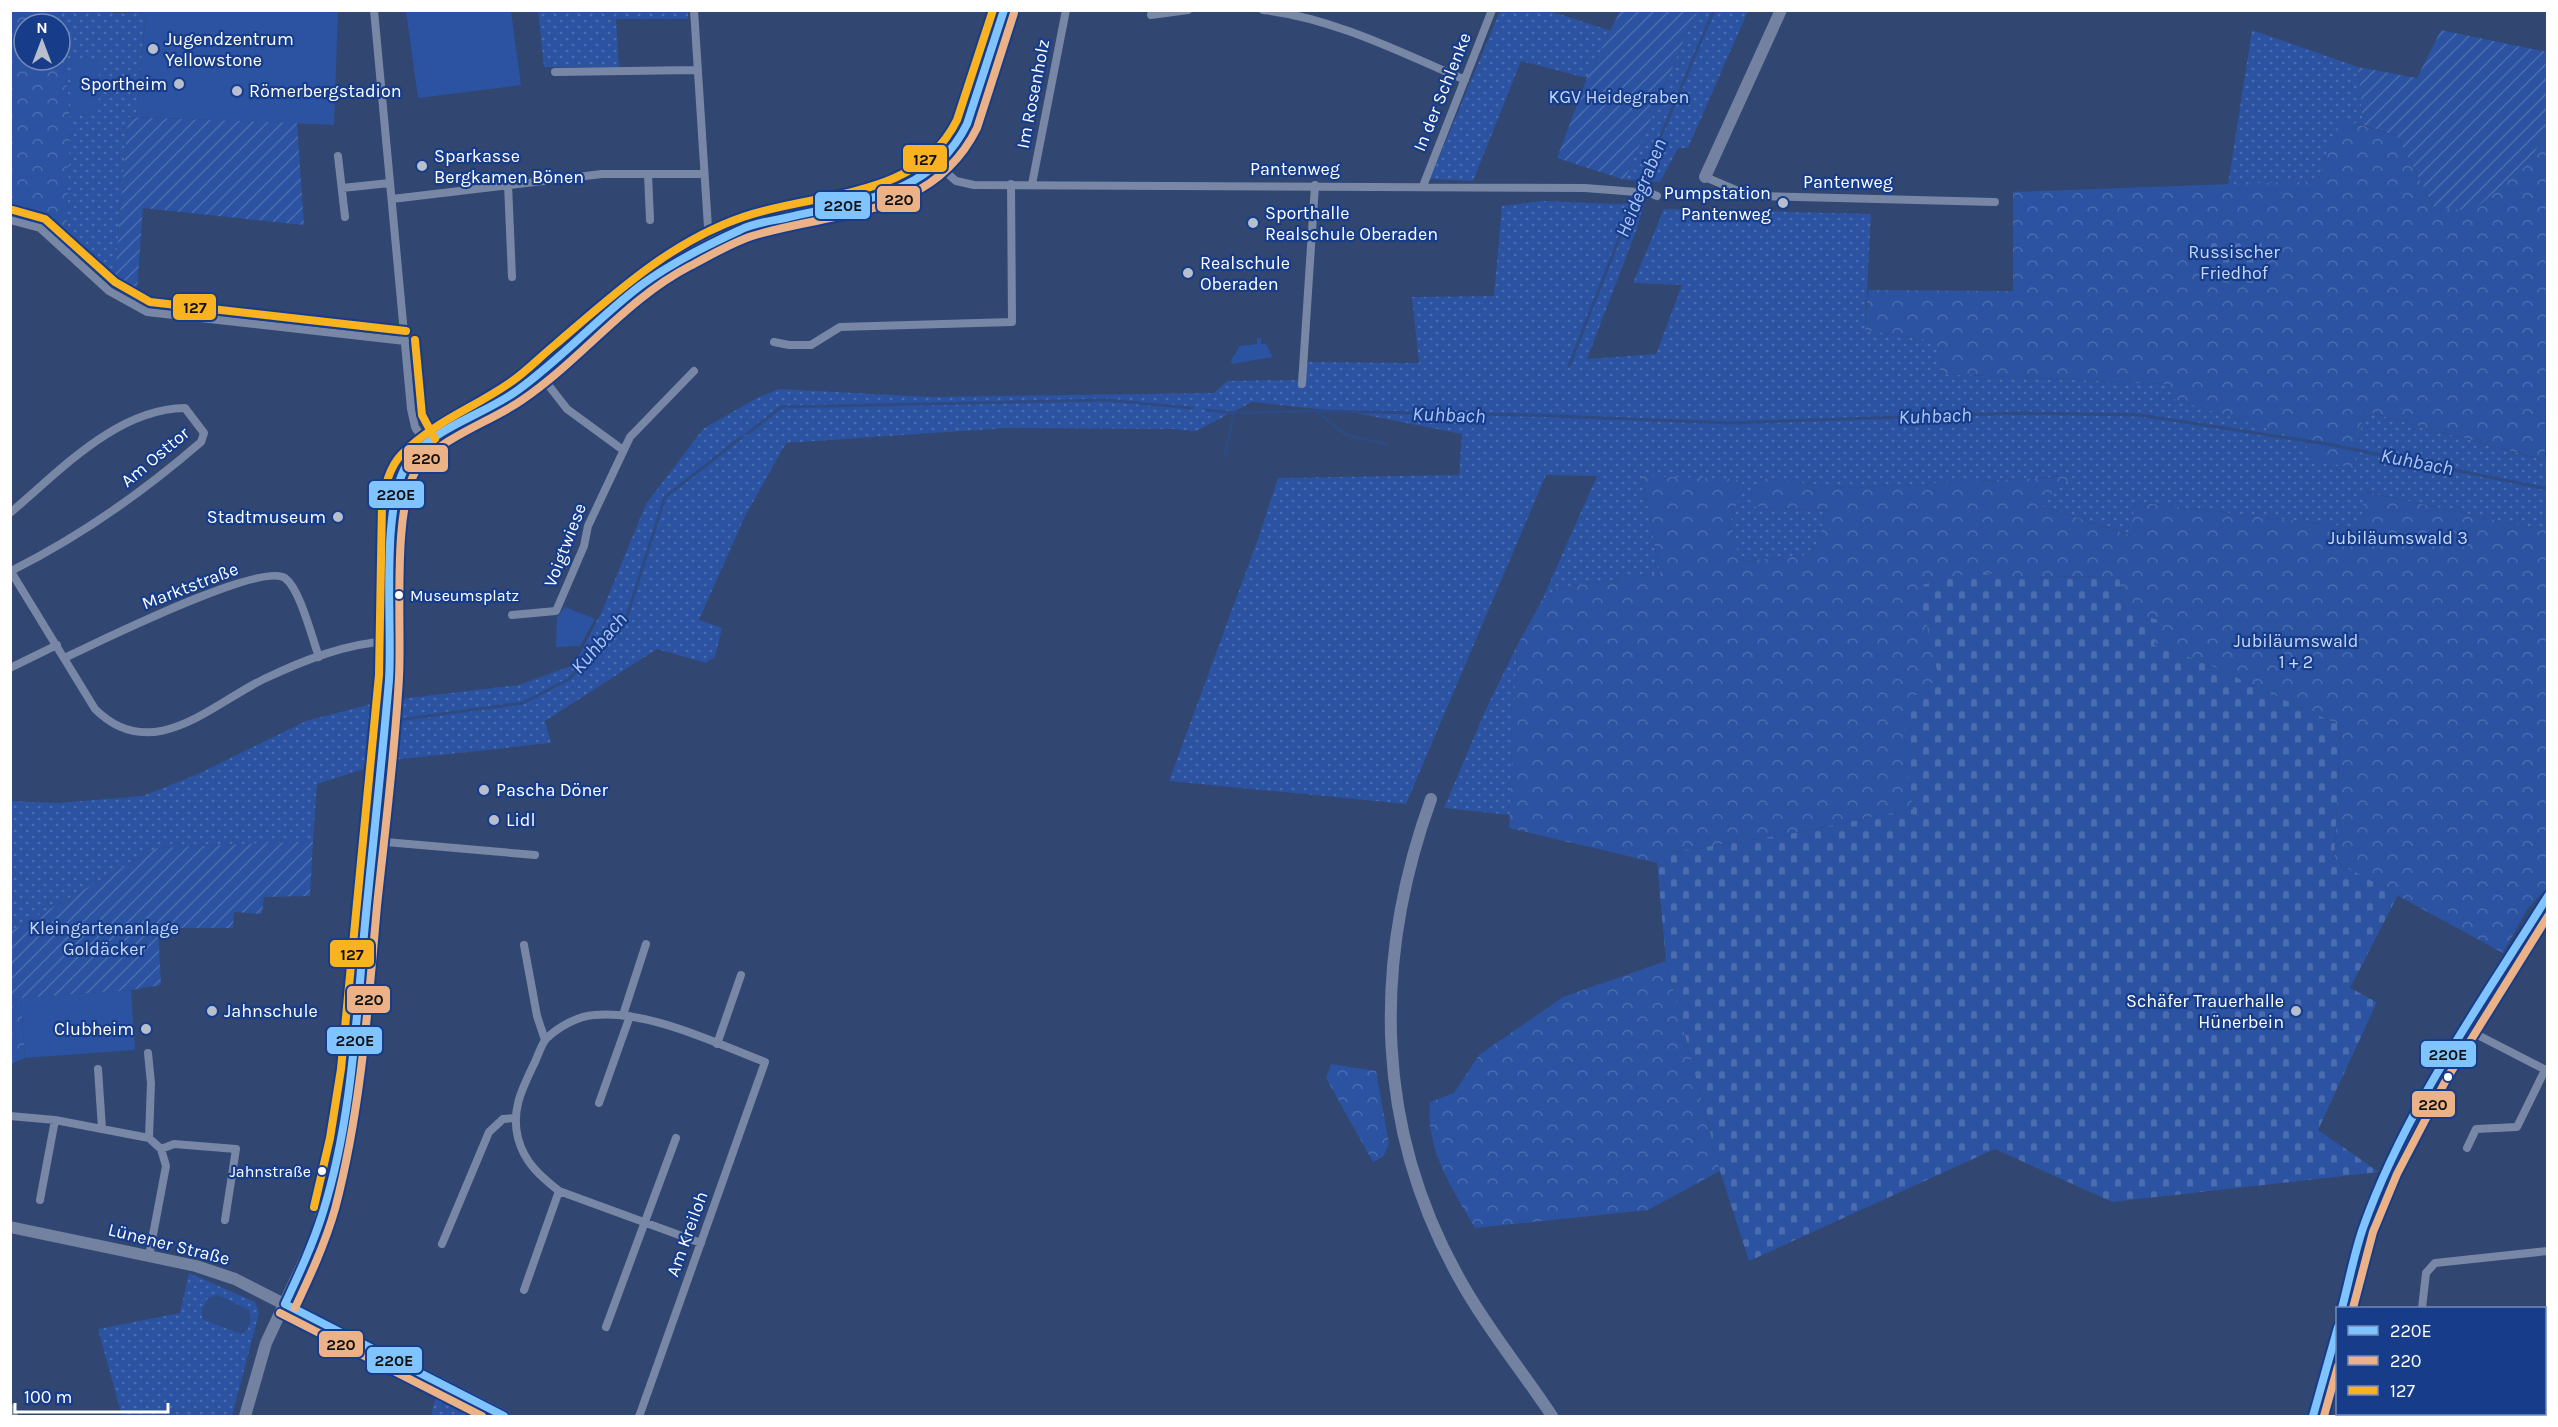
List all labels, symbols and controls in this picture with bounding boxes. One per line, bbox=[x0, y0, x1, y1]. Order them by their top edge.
north arrow bbox=[12, 12, 72, 72]
text: N bbox=[36, 18, 48, 37]
place label: Jugendzentrum Yellowstone bbox=[165, 28, 294, 71]
street label: In der Schlenke bbox=[1408, 29, 1476, 155]
street label: Im Rosenholz bbox=[1012, 37, 1054, 151]
marker: Jugendzentrum Yellowstone bbox=[146, 42, 160, 56]
place label: Sportheim bbox=[80, 73, 167, 95]
marker: Sportheim bbox=[172, 77, 186, 91]
place label: Römerbergstadion bbox=[249, 80, 402, 102]
marker: Römerbergstadion bbox=[230, 84, 244, 98]
park label: KGV Heidegraben bbox=[1549, 86, 1689, 108]
water label: Heidegraben bbox=[1611, 135, 1671, 241]
line badge: 127 bbox=[902, 144, 948, 173]
place label: Sparkasse Bergkamen Bönen bbox=[434, 145, 584, 188]
text: 127 bbox=[913, 150, 937, 169]
street label: Pantenweg bbox=[1250, 158, 1340, 180]
marker: Sparkasse Bergkamen Bönen bbox=[415, 159, 429, 173]
street label: Pantenweg bbox=[1803, 171, 1893, 193]
place label: Pumpstation Pantenweg bbox=[1664, 182, 1771, 225]
line badge: 220 bbox=[876, 185, 921, 213]
text: 220 bbox=[884, 190, 914, 209]
line badge: 220E bbox=[814, 191, 871, 220]
text: 220E bbox=[824, 196, 862, 215]
marker: Pumpstation Pantenweg bbox=[1776, 196, 1790, 210]
place label: Sporthalle Realschule Oberaden bbox=[1265, 202, 1438, 245]
marker: Sporthalle Realschule Oberaden bbox=[1246, 216, 1260, 230]
park label: Russischer Friedhof bbox=[2188, 241, 2280, 284]
place label: Realschule Oberaden bbox=[1200, 252, 1290, 295]
marker: Realschule Oberaden bbox=[1181, 266, 1195, 280]
line badge: 127 bbox=[172, 293, 217, 321]
text: 127 bbox=[183, 298, 207, 317]
water label: Kuhbach bbox=[1412, 402, 1486, 428]
water label: Kuhbach bbox=[1898, 403, 1972, 429]
street label: Am Osttor bbox=[116, 422, 194, 492]
line badge: 220 bbox=[403, 444, 449, 473]
water label: Kuhbach bbox=[2379, 444, 2455, 480]
text: 220 bbox=[411, 449, 441, 468]
line badge: 220E bbox=[368, 480, 425, 509]
text: 220E bbox=[377, 485, 415, 504]
street label: Voigtwiese bbox=[539, 500, 591, 590]
place label: Stadtmuseum bbox=[207, 506, 326, 528]
marker: Stadtmuseum bbox=[331, 510, 345, 524]
park label: Jubiläumswald 3 bbox=[2328, 527, 2468, 549]
street label: Marktstraße bbox=[139, 558, 241, 614]
place label: Museumsplatz bbox=[410, 586, 519, 605]
marker: Museumsplatz bbox=[393, 589, 405, 601]
water label: Kuhbach bbox=[566, 608, 632, 678]
park label: Jubiläumswald 1 + 2 bbox=[2234, 630, 2359, 673]
place label: Pascha Döner bbox=[496, 779, 608, 801]
marker: Pascha Döner bbox=[477, 783, 491, 797]
place label: Lidl bbox=[506, 809, 535, 831]
marker: Lidl bbox=[487, 813, 501, 827]
park label: Kleingartenanlage Goldäcker bbox=[29, 917, 179, 960]
line badge: 127 bbox=[329, 939, 375, 968]
text: 127 bbox=[340, 945, 364, 964]
line badge: 220 bbox=[346, 985, 391, 1014]
text: 220 bbox=[354, 990, 384, 1009]
place label: Schäfer Trauerhalle Hünerbein bbox=[2126, 990, 2284, 1033]
place label: Jahnschule bbox=[224, 1000, 318, 1022]
marker: Jahnschule bbox=[205, 1004, 219, 1018]
marker: Schäfer Trauerhalle Hünerbein bbox=[2289, 1004, 2303, 1018]
place label: Clubheim bbox=[54, 1018, 134, 1040]
marker: Clubheim bbox=[139, 1022, 153, 1036]
line badge: 220E bbox=[326, 1026, 383, 1055]
text: 220E bbox=[336, 1031, 374, 1050]
line badge: 220E bbox=[2420, 1040, 2477, 1068]
text: 220E bbox=[2429, 1045, 2467, 1064]
unlabelled marker bbox=[2442, 1071, 2454, 1083]
line badge: 220 bbox=[2411, 1090, 2456, 1118]
text: 220 bbox=[2418, 1095, 2448, 1114]
place label: Jahnstraße bbox=[229, 1162, 311, 1181]
marker: Jahnstraße bbox=[316, 1165, 328, 1177]
street label: Am Kreiloh bbox=[661, 1188, 713, 1280]
street label: Lünener Straße bbox=[106, 1218, 232, 1270]
legend bbox=[2336, 1307, 2546, 1415]
text: 220E bbox=[2390, 1320, 2432, 1342]
line badge: 220 bbox=[318, 1330, 364, 1358]
text: 220 bbox=[326, 1335, 356, 1354]
line badge: 220E bbox=[366, 1346, 423, 1374]
text: 220 bbox=[2390, 1350, 2422, 1372]
text: 220E bbox=[375, 1351, 413, 1370]
scale bar bbox=[15, 1376, 168, 1414]
text: 127 bbox=[2390, 1380, 2415, 1402]
text: 100 m bbox=[24, 1386, 72, 1408]

